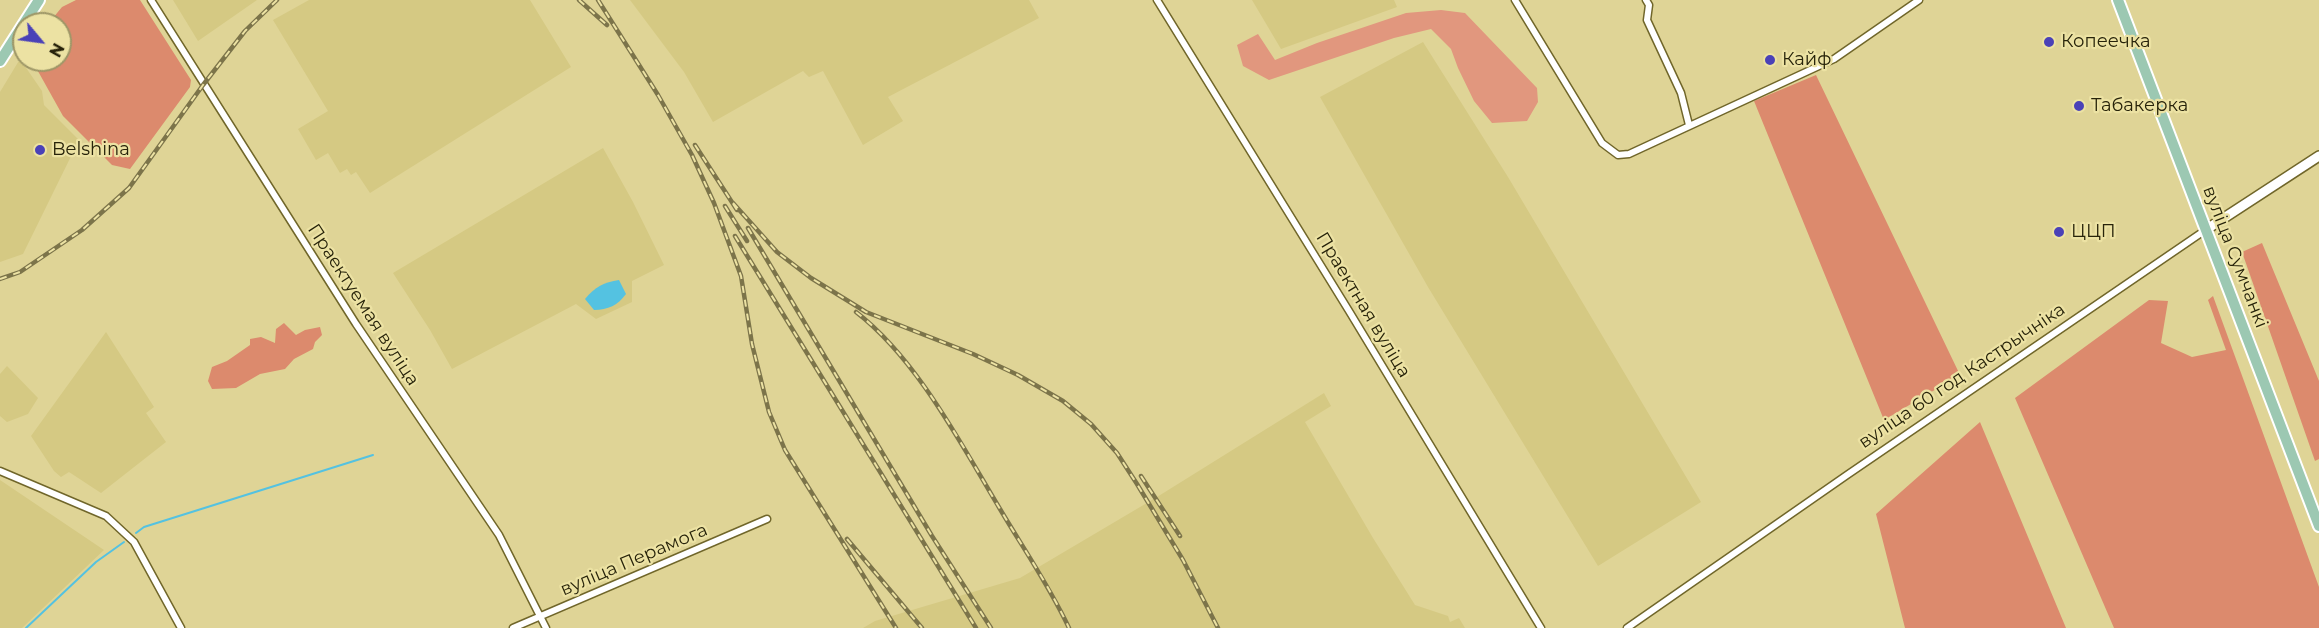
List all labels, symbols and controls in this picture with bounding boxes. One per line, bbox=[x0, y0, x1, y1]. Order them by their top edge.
north arrow bbox=[12, 12, 72, 72]
place label: Копеечка bbox=[2061, 31, 2150, 53]
marker: Копеечка bbox=[2042, 35, 2056, 49]
text: N bbox=[45, 40, 68, 60]
place label: Кайф bbox=[1782, 49, 1831, 71]
marker: Кайф bbox=[1763, 53, 1777, 67]
place label: Табакерка bbox=[2091, 95, 2188, 117]
marker: Табакерка bbox=[2072, 99, 2086, 113]
place label: Belshina bbox=[52, 139, 130, 161]
marker: Belshina bbox=[33, 143, 47, 157]
street label: вуліца Сумчанкі bbox=[2198, 183, 2272, 331]
street label: Праектуемая вуліца bbox=[303, 220, 423, 390]
place label: ЦЦП bbox=[2071, 221, 2116, 243]
marker: ЦЦП bbox=[2052, 225, 2066, 239]
street label: Праектная вуліца bbox=[1311, 229, 1415, 381]
street label: вуліца 60 год Кастрычніка bbox=[1855, 299, 2069, 453]
street label: вуліца Перамога bbox=[557, 519, 711, 601]

